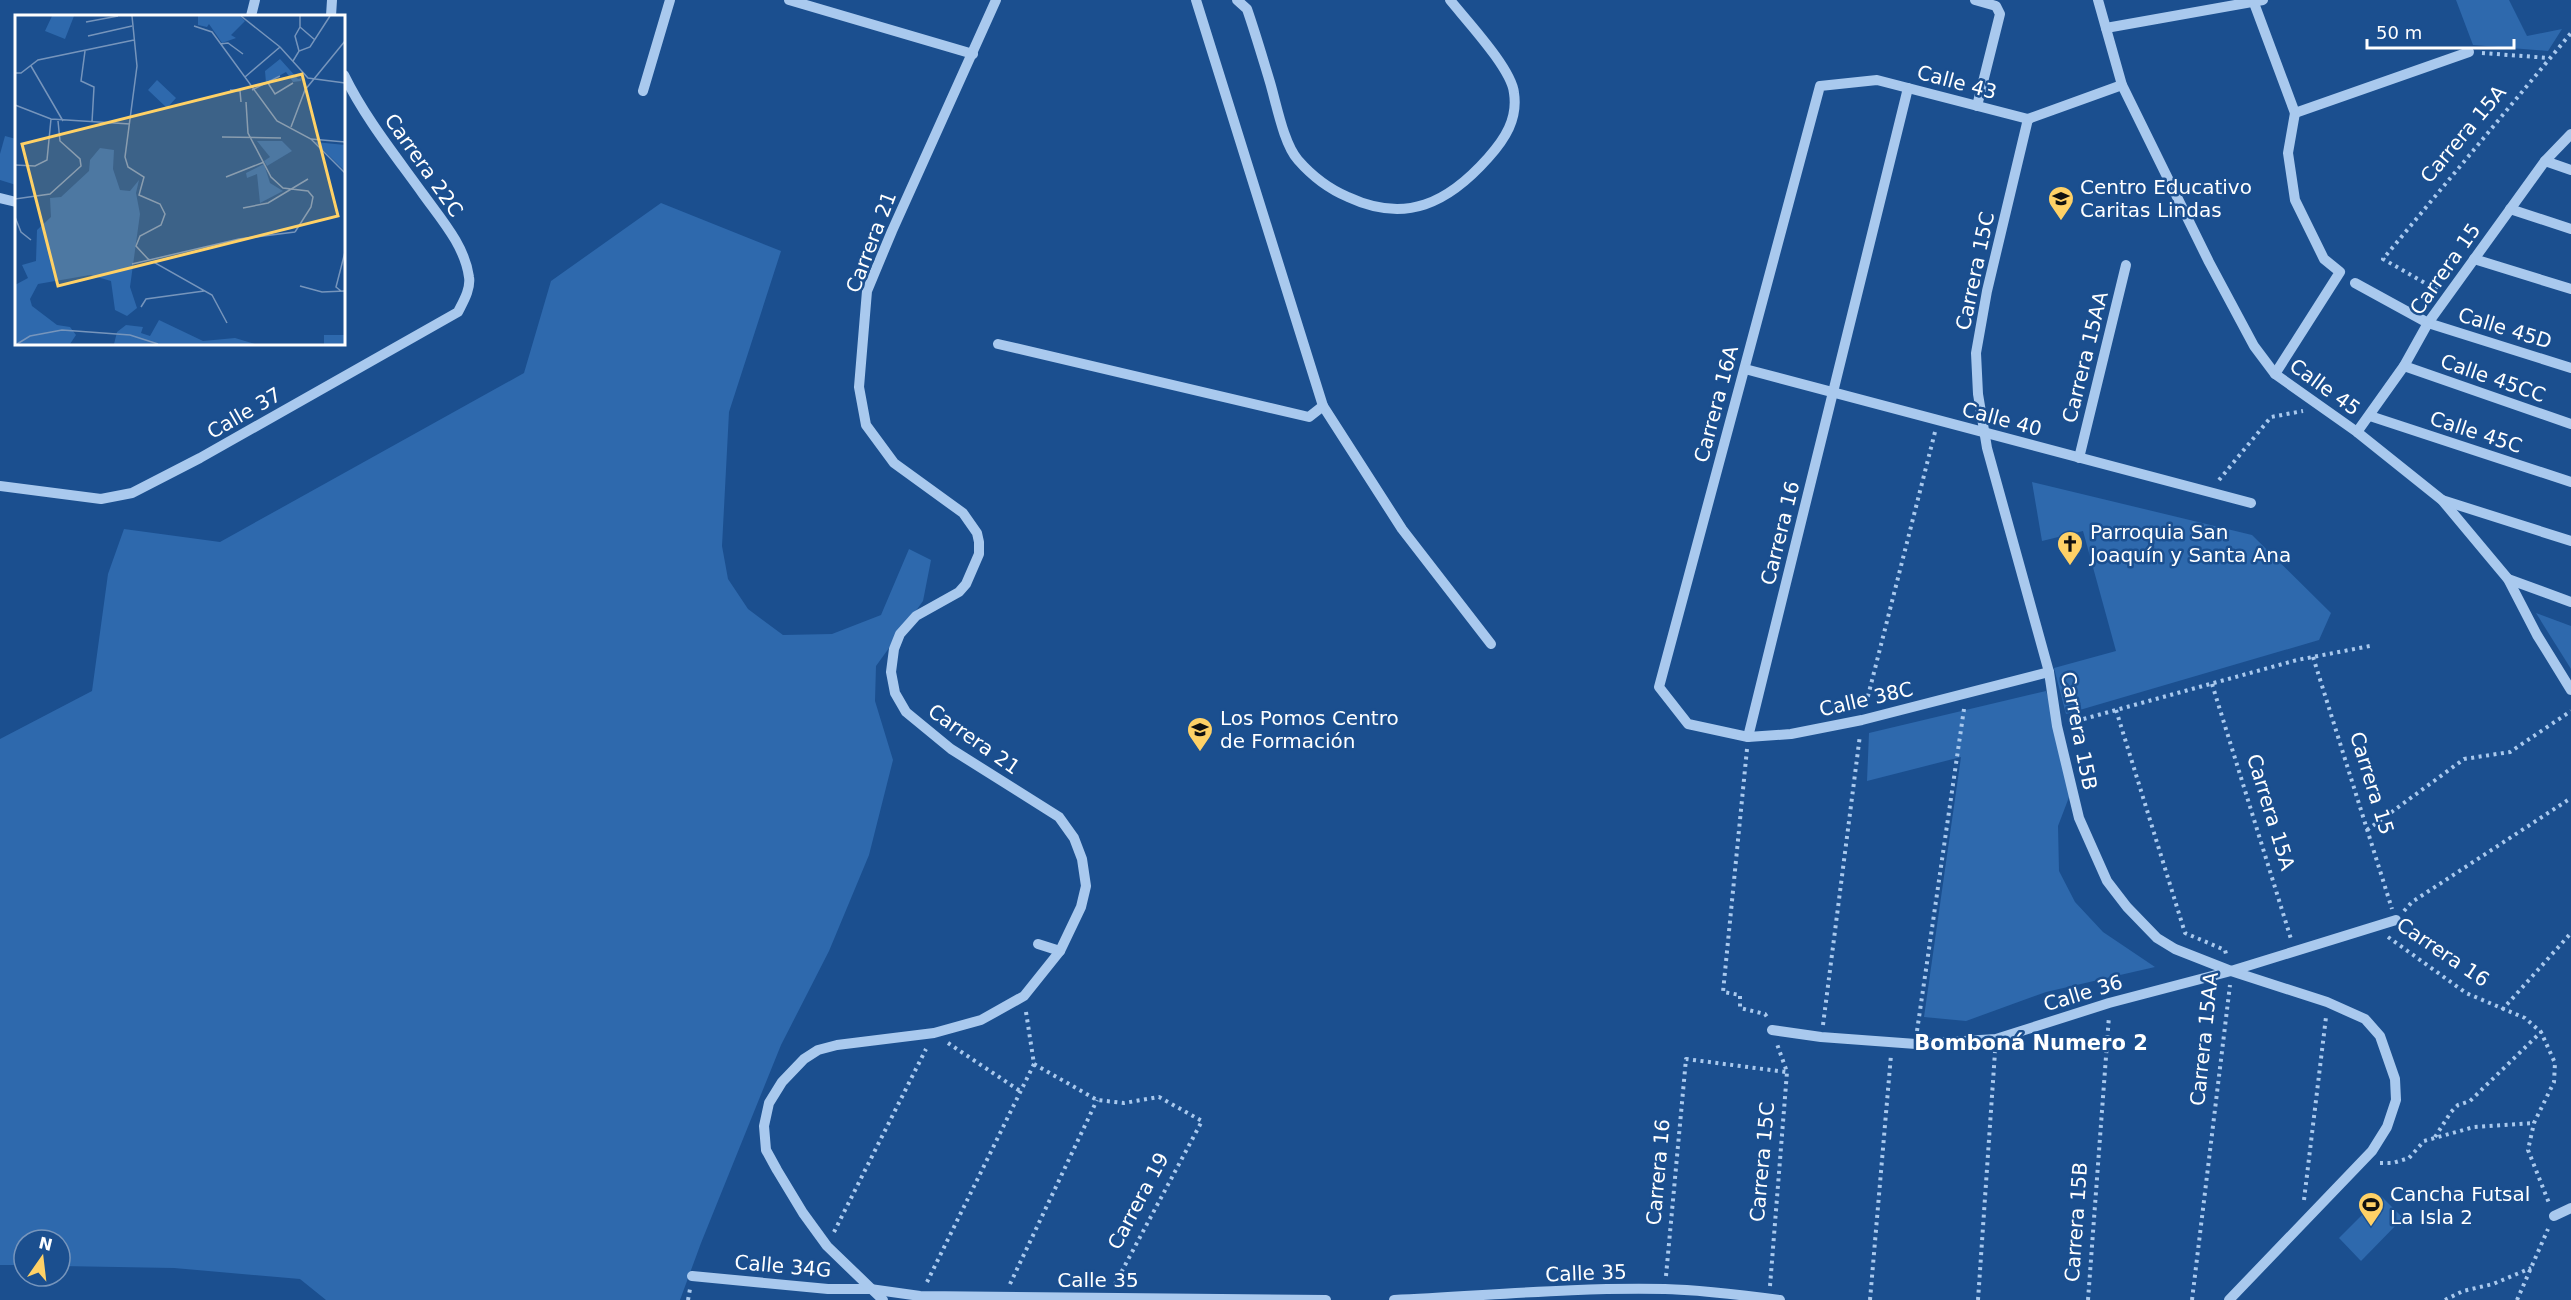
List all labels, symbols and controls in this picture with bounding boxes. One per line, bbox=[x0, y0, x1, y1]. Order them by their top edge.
scale bar bbox=[2367, 12, 2514, 50]
inset map bbox=[15, 15, 345, 345]
text: 50 m bbox=[2376, 22, 2422, 43]
street label: Calle 43 bbox=[1915, 60, 1999, 104]
street label: Carrera 15A bbox=[2415, 80, 2511, 188]
street label: Carrera 22C bbox=[380, 109, 468, 221]
place label: Centro Educativo Caritas Lindas bbox=[2080, 175, 2252, 222]
school or university icon: Centro Educativo Caritas Lindas bbox=[2046, 184, 2076, 222]
street label: Carrera 21 bbox=[841, 188, 901, 296]
street label: Carrera 15C bbox=[1951, 210, 1999, 332]
street label: Carrera 15 bbox=[2405, 219, 2485, 319]
street label: Carrera 15AA bbox=[2057, 289, 2113, 425]
street label: Calle 45D bbox=[2455, 302, 2555, 354]
street label: Carrera 16A bbox=[1689, 343, 1743, 465]
street label: Calle 45CC bbox=[2437, 349, 2549, 407]
street label: Calle 45 bbox=[2285, 353, 2365, 421]
street label: Calle 37 bbox=[203, 382, 285, 444]
street label: Calle 40 bbox=[1960, 397, 2044, 441]
street label: Calle 45C bbox=[2427, 406, 2525, 458]
street label: Carrera 16 bbox=[1755, 478, 1805, 588]
place label: Parroquia San Joaquín y Santa Ana bbox=[2088, 520, 2291, 567]
church icon: Parroquia San Joaquín y Santa Ana bbox=[2055, 529, 2085, 567]
street label: Carrera 15B bbox=[2056, 670, 2102, 792]
street label: Calle 38C bbox=[1817, 677, 1915, 721]
street label: Carrera 21 bbox=[924, 699, 1024, 779]
place label: Los Pomos Centro de Formación bbox=[1220, 706, 1399, 753]
school or university icon: Los Pomos Centro de Formación bbox=[1185, 715, 1215, 753]
street label: Carrera 15 bbox=[2345, 729, 2399, 837]
street label: Carrera 15A bbox=[2242, 751, 2300, 873]
street label: Carrera 16 bbox=[2392, 912, 2494, 992]
street label: Calle 36 bbox=[2041, 970, 2125, 1016]
street label: Carrera 15AA bbox=[2185, 971, 2223, 1107]
district label: Bomboná Numero 2 bbox=[1914, 1031, 2148, 1055]
street label: Carrera 15C bbox=[1745, 1101, 1779, 1223]
street label: Carrera 16 bbox=[1641, 1118, 1675, 1226]
street label: Carrera 19 bbox=[1102, 1148, 1174, 1254]
street label: Carrera 15B bbox=[2060, 1161, 2092, 1283]
place label: Cancha Futsal La Isla 2 bbox=[2390, 1182, 2530, 1229]
sports icon: Cancha Futsal La Isla 2 bbox=[2356, 1190, 2386, 1228]
north arrow bbox=[12, 1228, 72, 1288]
text: N bbox=[37, 1233, 54, 1255]
street label: Calle 34G bbox=[734, 1250, 832, 1282]
street label: Calle 35 bbox=[1545, 1260, 1627, 1286]
street label: Calle 35 bbox=[1057, 1268, 1139, 1292]

